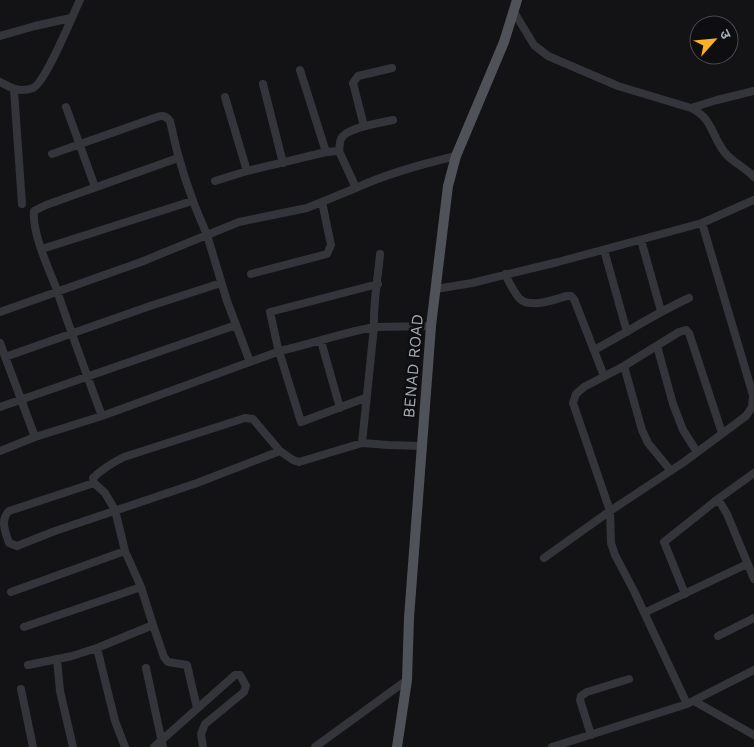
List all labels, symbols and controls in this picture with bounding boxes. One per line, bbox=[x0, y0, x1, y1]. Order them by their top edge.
north arrow bbox=[689, 15, 739, 65]
text: उ bbox=[717, 27, 735, 42]
street label: BENAD ROAD bbox=[399, 313, 427, 419]

